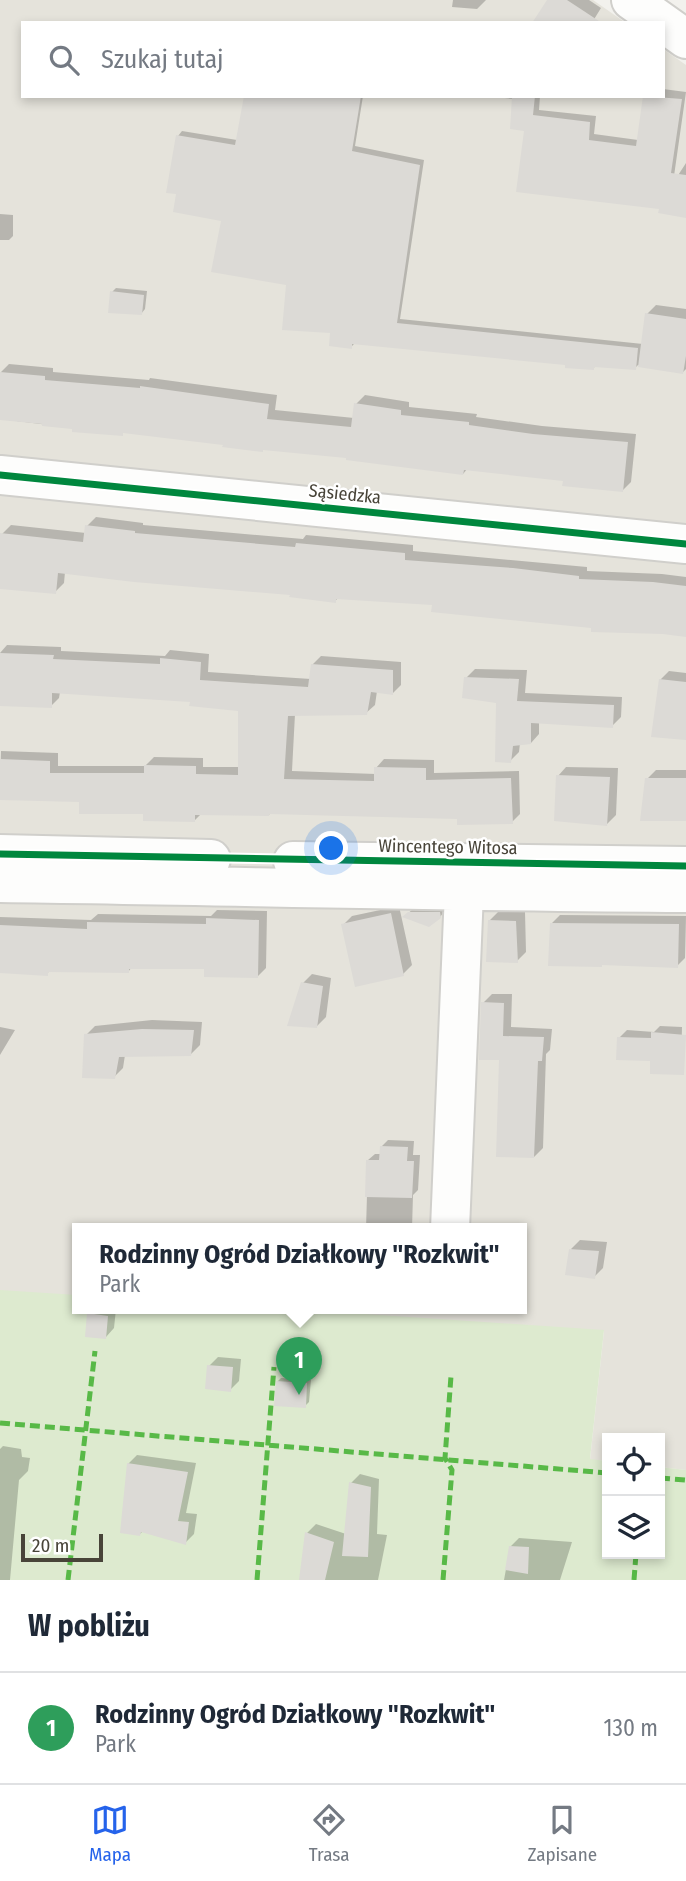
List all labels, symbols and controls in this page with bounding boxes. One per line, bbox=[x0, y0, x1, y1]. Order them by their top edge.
search box bbox=[21, 21, 665, 98]
icon: search bbox=[45, 41, 83, 79]
text: Szukaj tutaj bbox=[101, 44, 224, 75]
street label: Sąsiedzka bbox=[308, 479, 382, 509]
your location bbox=[314, 831, 348, 865]
street label: Wincentego Witosa bbox=[378, 835, 518, 859]
popup bbox=[72, 1223, 527, 1314]
text: Rodzinny Ogród Działkowy "Rozkwit" bbox=[99, 1239, 500, 1270]
text: Park bbox=[99, 1270, 140, 1298]
pin: 1 bbox=[276, 1337, 322, 1395]
map controls bbox=[602, 1433, 665, 1559]
button: locate bbox=[602, 1433, 665, 1496]
button: layers bbox=[602, 1496, 665, 1559]
scale bar bbox=[21, 1531, 103, 1563]
text: 20 m bbox=[32, 1534, 69, 1557]
text: W pobliżu bbox=[28, 1608, 150, 1644]
text: Rodzinny Ogród Działkowy "Rozkwit" bbox=[95, 1699, 495, 1730]
text: 1 bbox=[46, 1714, 56, 1742]
text: 130 m bbox=[604, 1714, 658, 1742]
text: Park bbox=[95, 1730, 136, 1758]
tab: Mapa bbox=[89, 1801, 131, 1866]
tab: Trasa bbox=[309, 1801, 350, 1866]
tab: Zapisane bbox=[527, 1801, 597, 1866]

